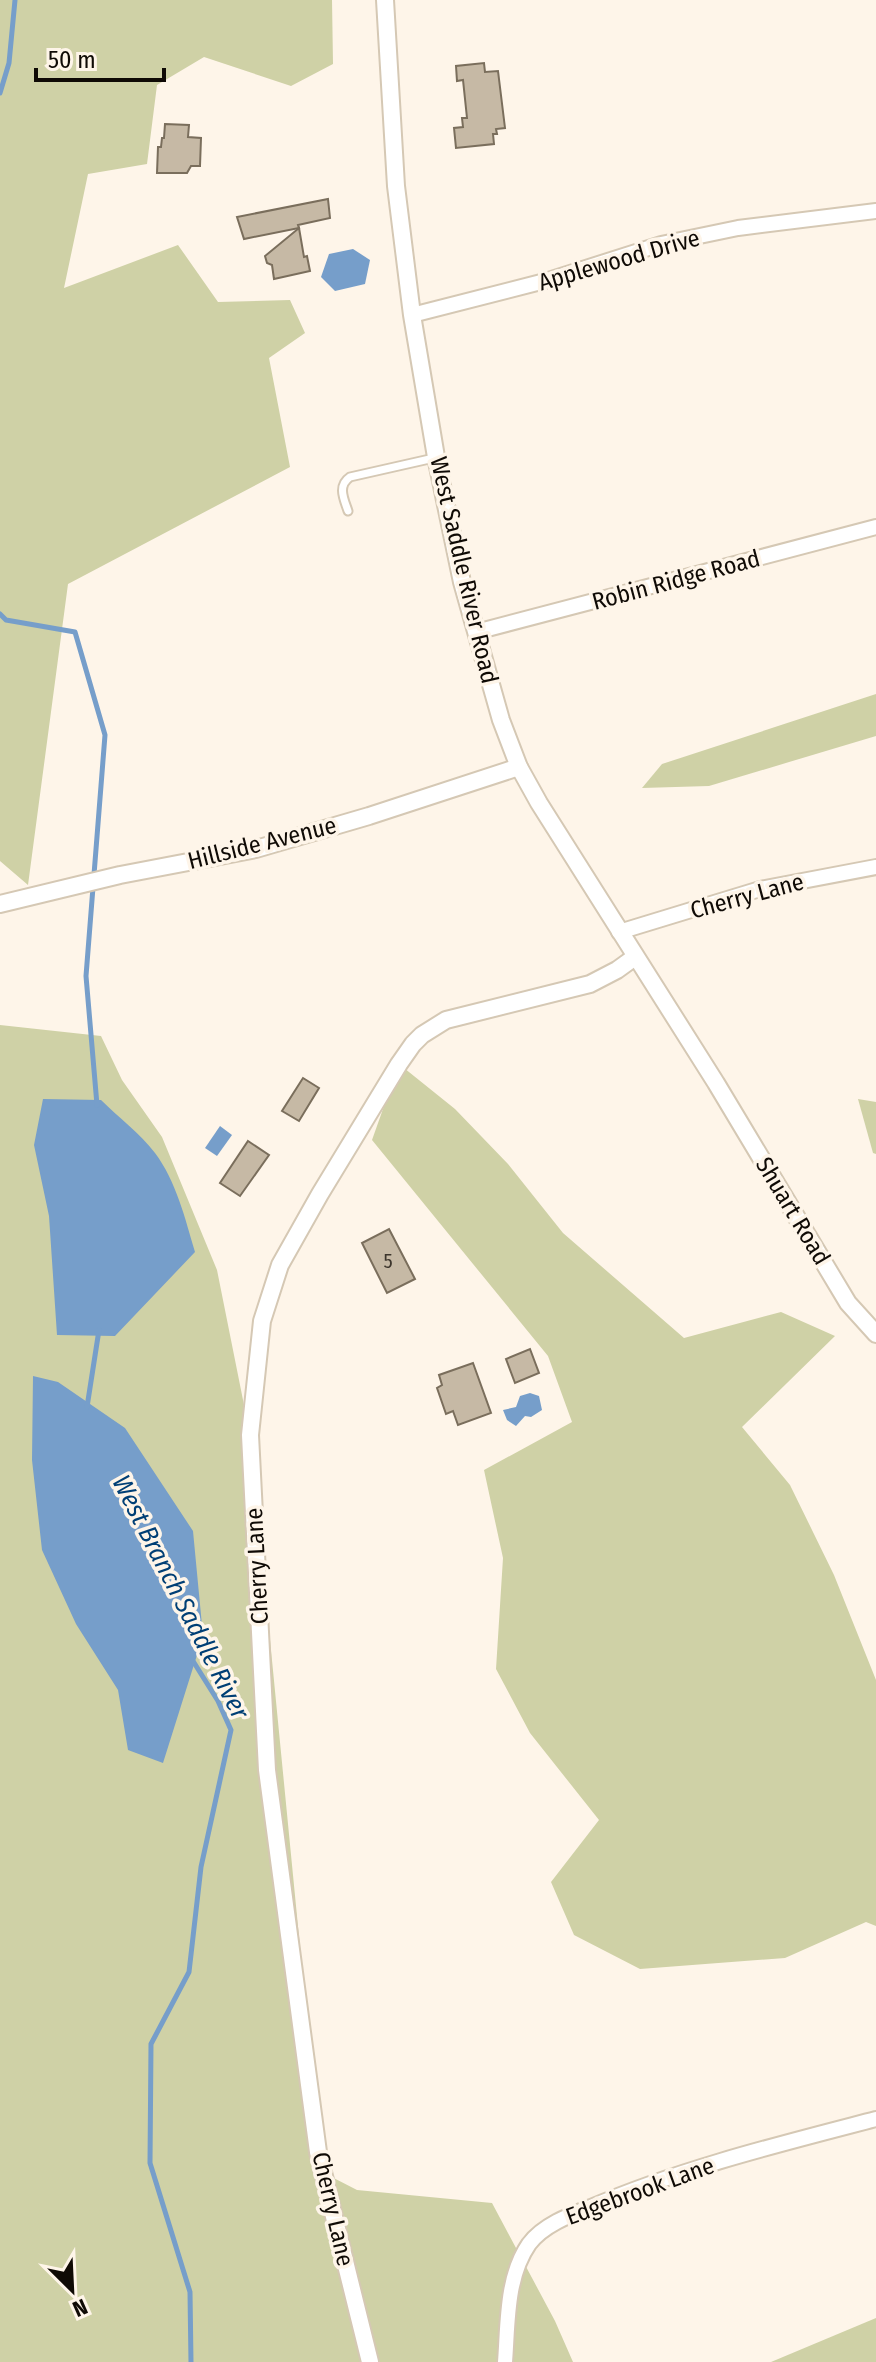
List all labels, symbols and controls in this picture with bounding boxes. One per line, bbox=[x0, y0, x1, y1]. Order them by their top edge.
scale bar bbox=[36, 32, 164, 82]
text: 50 m bbox=[48, 46, 96, 74]
street label: Applewood Drive bbox=[535, 224, 703, 296]
street label: West Saddle River Road bbox=[424, 454, 504, 686]
street label: Robin Ridge Road bbox=[589, 544, 763, 616]
street label: Hillside Avenue bbox=[185, 811, 339, 875]
street label: Cherry Lane bbox=[687, 867, 807, 925]
street label: Shuart Road bbox=[750, 1152, 836, 1270]
house number: 5 bbox=[383, 1249, 393, 1273]
water label: West Branch Saddle River bbox=[106, 1470, 256, 1725]
street label: Cherry Lane bbox=[240, 1507, 274, 1625]
street label: Cherry Lane bbox=[306, 2149, 360, 2269]
street label: Edgebrook Lane bbox=[562, 2151, 718, 2231]
north arrow bbox=[32, 2250, 112, 2330]
text: N bbox=[68, 2293, 91, 2323]

